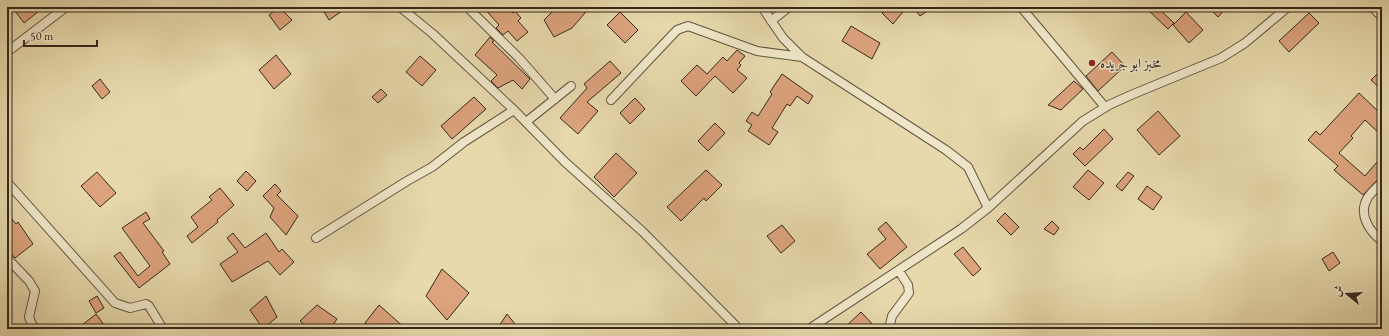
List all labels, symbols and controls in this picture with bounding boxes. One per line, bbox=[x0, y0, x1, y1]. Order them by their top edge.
scale bar bbox=[24, 22, 97, 48]
text: 50 m bbox=[30, 28, 54, 44]
place label: مخبز ابو جريده bbox=[1100, 54, 1162, 72]
marker: مخبز ابو جريده bbox=[1087, 58, 1097, 68]
north arrow bbox=[1327, 274, 1367, 314]
text: ش bbox=[1329, 283, 1346, 298]

